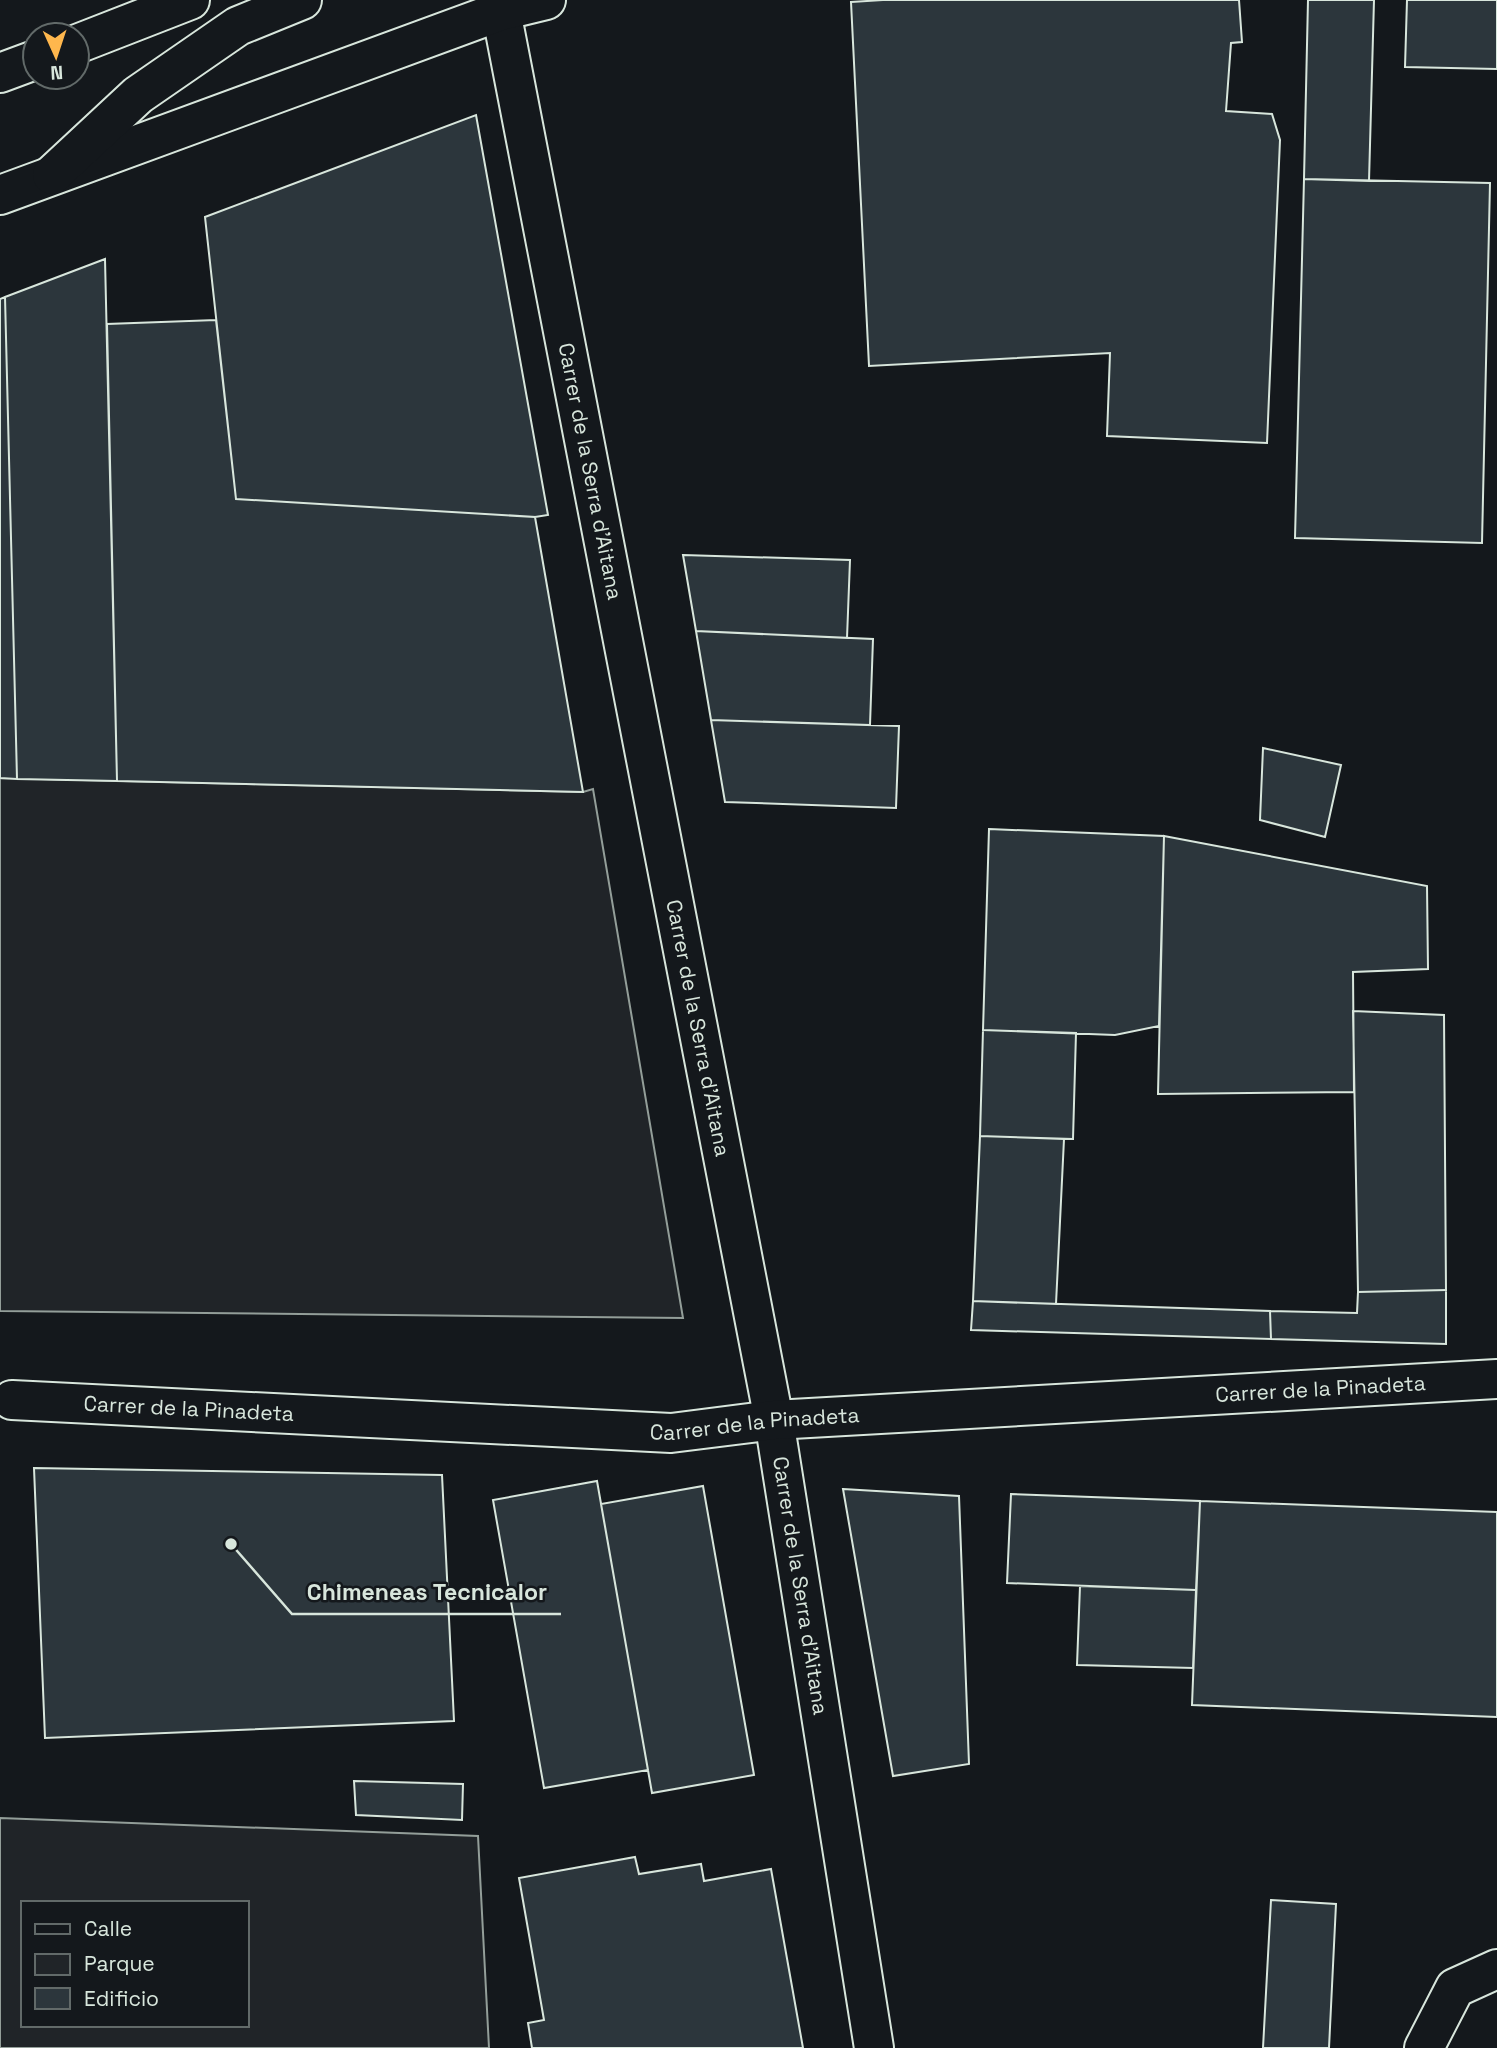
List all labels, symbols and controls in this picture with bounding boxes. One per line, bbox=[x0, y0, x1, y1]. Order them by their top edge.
north arrow bbox=[21, 21, 91, 91]
text: N bbox=[50, 60, 64, 85]
street label: Carrer de la Serra d'Aitana bbox=[553, 341, 629, 602]
street label: Carrer de la Serra d'Aitana bbox=[660, 897, 737, 1159]
street label: Carrer de la Pinadeta bbox=[1215, 1369, 1426, 1408]
street label: Carrer de la Pinadeta bbox=[83, 1390, 295, 1427]
street label: Carrer de la Pinadeta bbox=[649, 1401, 860, 1446]
street label: Carrer de la Serra d'Aitana bbox=[767, 1455, 835, 1717]
callout: Chimeneas Tecnicalor bbox=[292, 1570, 561, 1614]
text: Chimeneas Tecnicalor bbox=[307, 1577, 547, 1607]
legend bbox=[21, 1901, 248, 2027]
text: Calle bbox=[84, 1915, 132, 1942]
text: Parque bbox=[84, 1950, 155, 1977]
text: Edificio bbox=[84, 1985, 159, 2012]

